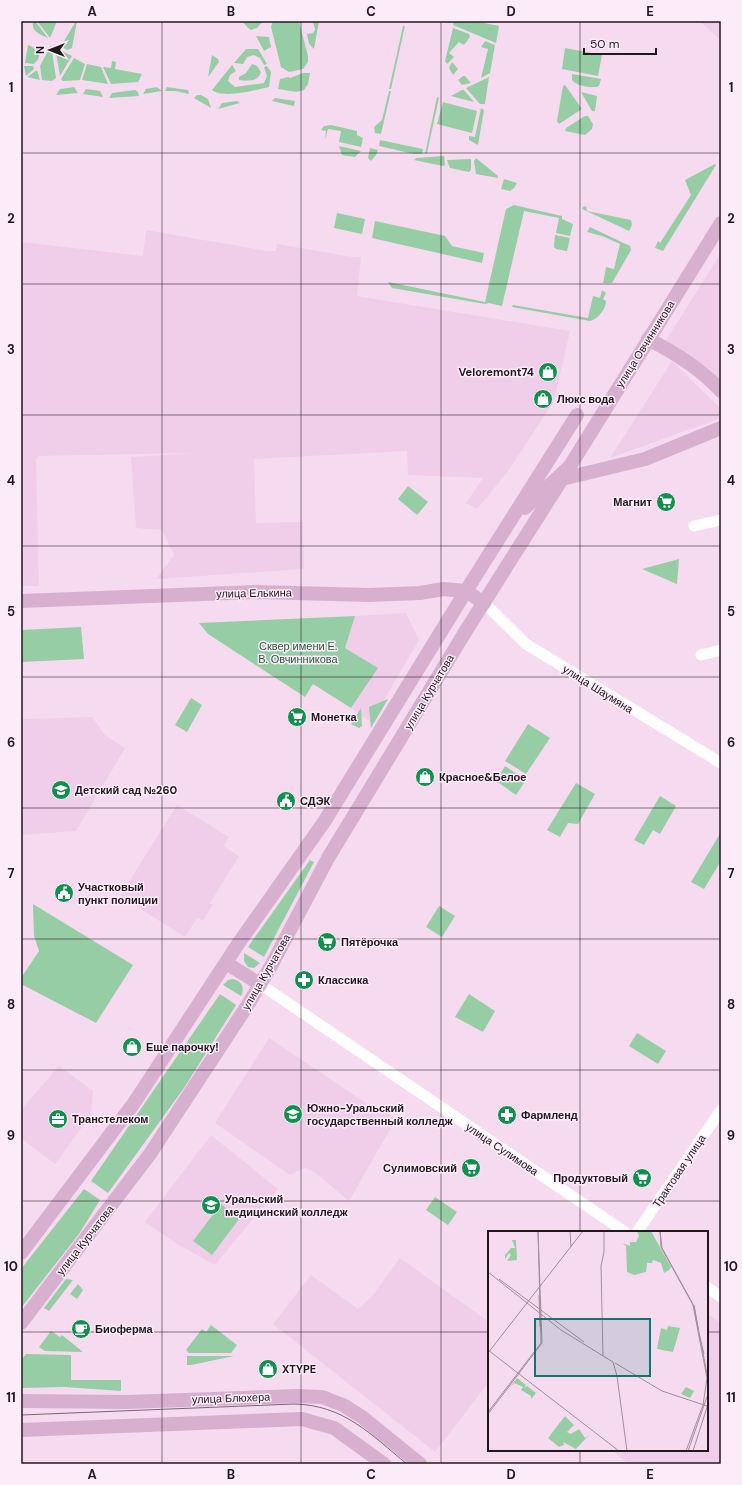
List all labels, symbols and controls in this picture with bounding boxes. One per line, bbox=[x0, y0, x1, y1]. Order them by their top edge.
text: A bbox=[87, 3, 97, 20]
text: B bbox=[227, 3, 235, 20]
text: C bbox=[366, 3, 376, 20]
text: D bbox=[506, 3, 516, 20]
text: E bbox=[646, 3, 654, 20]
north arrow bbox=[30, 30, 70, 70]
scale bar bbox=[584, 30, 656, 56]
text: 50 m bbox=[590, 36, 619, 52]
text: N bbox=[33, 46, 47, 54]
text: 1 bbox=[9, 79, 13, 96]
text: 1 bbox=[729, 79, 733, 96]
text: 2 bbox=[7, 210, 15, 227]
text: 2 bbox=[727, 210, 735, 227]
street label: улица Овчинникова bbox=[613, 297, 678, 390]
text: 3 bbox=[7, 341, 15, 358]
text: 3 bbox=[727, 341, 735, 358]
shop icon: Veloremont74 bbox=[537, 361, 559, 383]
place label: Veloremont74 bbox=[459, 365, 534, 379]
shop icon: Люкс вода bbox=[532, 388, 554, 410]
place label: Люкс вода bbox=[557, 392, 615, 406]
text: 4 bbox=[7, 472, 15, 489]
text: 4 bbox=[727, 472, 735, 489]
supermarket icon: Магнит bbox=[655, 491, 677, 513]
place label: Магнит bbox=[613, 495, 653, 509]
street label: улица Елькина bbox=[216, 585, 293, 601]
text: 5 bbox=[7, 603, 15, 620]
text: 5 bbox=[727, 603, 735, 620]
park label: Сквер имени Е. В. Овчинникова bbox=[258, 639, 339, 666]
street label: улица Курчатова bbox=[401, 651, 457, 732]
street label: улица Шаумяна bbox=[560, 662, 637, 717]
supermarket icon: Монетка bbox=[286, 706, 308, 728]
place label: Монетка bbox=[311, 710, 357, 724]
text: 6 bbox=[7, 734, 15, 751]
text: 6 bbox=[727, 734, 735, 751]
shop icon: Красное&Белое bbox=[414, 766, 436, 788]
place label: Красное&Белое bbox=[439, 770, 526, 784]
school or university icon: Детский сад №260 bbox=[50, 779, 72, 801]
place label: Детский сад №260 bbox=[75, 783, 177, 797]
public building icon: СДЭК bbox=[275, 790, 297, 812]
place label: СДЭК bbox=[300, 794, 330, 808]
text: 7 bbox=[8, 865, 15, 882]
text: 7 bbox=[728, 865, 735, 882]
place label: Участковый пункт полиции bbox=[78, 880, 158, 907]
public building icon: Участковый пункт полиции bbox=[53, 882, 75, 904]
street label: улица Курчатова bbox=[239, 931, 294, 1012]
supermarket icon: Пятёрочка bbox=[316, 931, 338, 953]
place label: Пятёрочка bbox=[341, 935, 399, 949]
pharmacy icon: Классика bbox=[293, 969, 315, 991]
place label: Классика bbox=[318, 973, 369, 987]
text: 8 bbox=[7, 996, 15, 1013]
text: 8 bbox=[727, 996, 735, 1013]
shop icon: Еще парочку! bbox=[121, 1036, 143, 1058]
place label: Еще парочку! bbox=[146, 1040, 219, 1054]
place label: Южно-Уральский государственный колледж bbox=[307, 1101, 453, 1128]
school or university icon: Южно-Уральский государственный колледж bbox=[282, 1103, 304, 1125]
pharmacy icon: Фармленд bbox=[496, 1104, 518, 1126]
office icon: Транстелеком bbox=[47, 1108, 69, 1130]
place label: Фармленд bbox=[521, 1108, 578, 1122]
place label: Транстелеком bbox=[72, 1112, 148, 1126]
street label: улица Сулимова bbox=[463, 1120, 542, 1179]
text: 9 bbox=[7, 1127, 15, 1144]
text: 9 bbox=[727, 1127, 735, 1144]
street label: Трактовая улица bbox=[649, 1131, 709, 1210]
supermarket icon: Сулимовский bbox=[460, 1157, 482, 1179]
place label: Сулимовский bbox=[383, 1161, 457, 1175]
supermarket icon: Продуктовый bbox=[631, 1167, 653, 1189]
place label: Продуктовый bbox=[553, 1171, 628, 1185]
place label: Уральский медицинский колледж bbox=[225, 1192, 348, 1219]
school or university icon: Уральский медицинский колледж bbox=[200, 1194, 222, 1216]
street label: улица Курчатова bbox=[53, 1201, 117, 1278]
inset map bbox=[488, 1231, 708, 1451]
text: 10 bbox=[4, 1258, 18, 1275]
text: 10 bbox=[724, 1258, 738, 1275]
cafe icon: Биоферма bbox=[70, 1318, 92, 1340]
place label: Биоферма bbox=[95, 1322, 154, 1336]
shop icon: XTYPE bbox=[257, 1358, 279, 1380]
place label: XTYPE bbox=[282, 1362, 316, 1376]
text: 11 bbox=[6, 1389, 16, 1406]
text: 11 bbox=[726, 1389, 736, 1406]
street label: улица Блюхера bbox=[192, 1390, 271, 1406]
text: A bbox=[87, 1466, 97, 1483]
text: B bbox=[227, 1466, 235, 1483]
text: C bbox=[366, 1466, 376, 1483]
text: D bbox=[506, 1466, 516, 1483]
text: E bbox=[646, 1466, 654, 1483]

